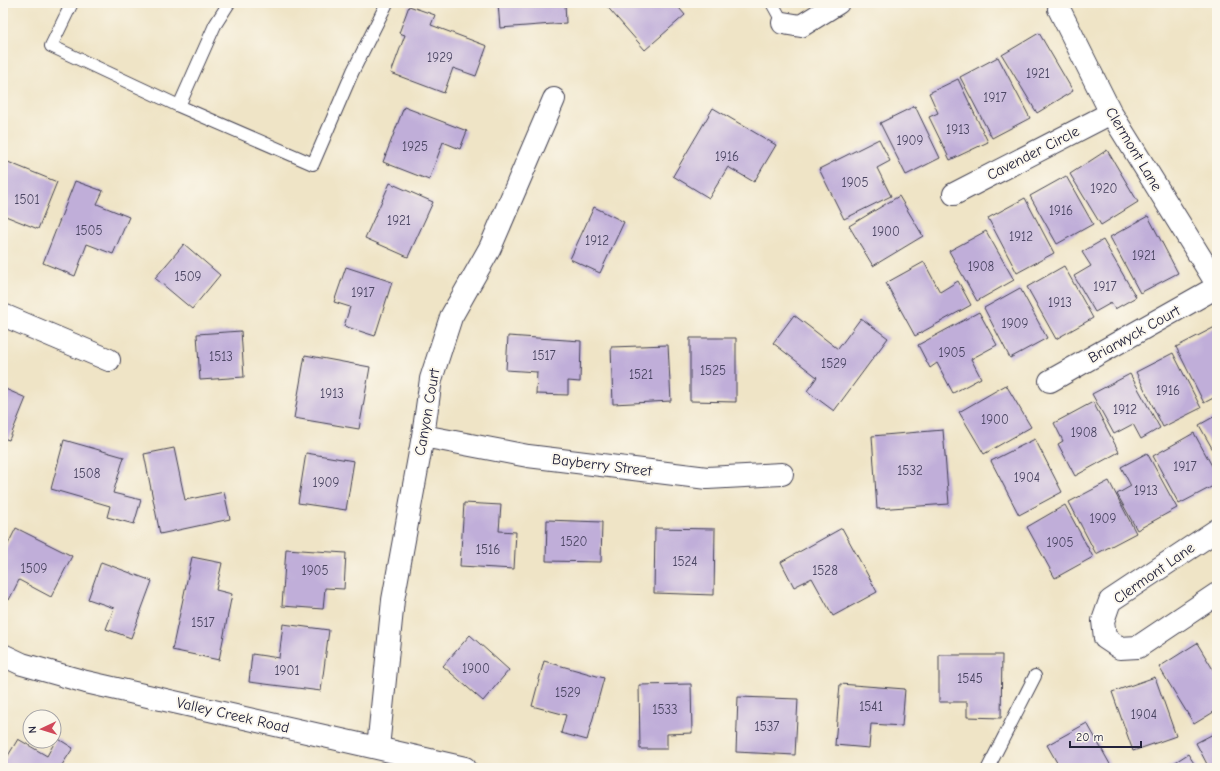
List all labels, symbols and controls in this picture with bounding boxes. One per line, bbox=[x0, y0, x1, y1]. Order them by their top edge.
house number: 1929 bbox=[427, 50, 453, 65]
house number: 1921 bbox=[1026, 66, 1050, 81]
house number: 1917 bbox=[983, 90, 1007, 105]
street label: Clermont Lane bbox=[1102, 104, 1166, 195]
house number: 1913 bbox=[946, 122, 970, 137]
street label: Cavender Circle bbox=[984, 122, 1083, 184]
house number: 1909 bbox=[897, 133, 924, 148]
house number: 1925 bbox=[402, 139, 428, 154]
house number: 1916 bbox=[715, 149, 739, 164]
house number: 1905 bbox=[841, 175, 869, 190]
house number: 1920 bbox=[1091, 181, 1117, 196]
house number: 1501 bbox=[14, 192, 40, 207]
house number: 1916 bbox=[1049, 203, 1073, 218]
house number: 1921 bbox=[387, 213, 411, 228]
house number: 1505 bbox=[75, 223, 103, 238]
house number: 1900 bbox=[872, 224, 900, 239]
house number: 1912 bbox=[1009, 229, 1033, 244]
house number: 1912 bbox=[585, 233, 609, 248]
house number: 1921 bbox=[1132, 248, 1156, 263]
house number: 1908 bbox=[968, 259, 995, 274]
house number: 1509 bbox=[174, 269, 202, 284]
house number: 1917 bbox=[1093, 279, 1117, 294]
house number: 1917 bbox=[351, 285, 375, 300]
house number: 1913 bbox=[1048, 295, 1072, 310]
street label: Briarwyck Court bbox=[1085, 301, 1184, 367]
house number: 1909 bbox=[1002, 316, 1029, 331]
house number: 1905 bbox=[938, 345, 966, 360]
house number: 1517 bbox=[532, 348, 556, 363]
house number: 1513 bbox=[209, 349, 233, 364]
house number: 1529 bbox=[821, 356, 847, 371]
house number: 1525 bbox=[700, 363, 726, 378]
street label: Canyon Court bbox=[410, 366, 444, 457]
house number: 1521 bbox=[629, 367, 653, 382]
house number: 1916 bbox=[1156, 383, 1180, 398]
house number: 1913 bbox=[320, 386, 344, 401]
house number: 1912 bbox=[1113, 402, 1137, 417]
house number: 1900 bbox=[981, 412, 1009, 427]
house number: 1908 bbox=[1071, 425, 1098, 440]
street label: Bayberry Street bbox=[551, 450, 654, 480]
house number: 1917 bbox=[1173, 459, 1197, 474]
house number: 1532 bbox=[897, 463, 923, 478]
house number: 1508 bbox=[74, 466, 101, 481]
house number: 1904 bbox=[1014, 470, 1040, 485]
house number: 1909 bbox=[313, 475, 340, 490]
house number: 1913 bbox=[1134, 483, 1158, 498]
house number: 1909 bbox=[1090, 511, 1117, 526]
house number: 1520 bbox=[561, 534, 588, 549]
house number: 1905 bbox=[1046, 535, 1074, 550]
street label: Clermont Lane bbox=[1110, 538, 1198, 608]
house number: 1516 bbox=[476, 542, 500, 557]
house number: 1524 bbox=[672, 554, 698, 569]
house number: 1509 bbox=[20, 561, 48, 576]
house number: 1905 bbox=[301, 563, 329, 578]
house number: 1528 bbox=[812, 563, 838, 578]
house number: 1517 bbox=[191, 615, 215, 630]
house number: 1900 bbox=[462, 661, 490, 676]
house number: 1901 bbox=[274, 663, 300, 678]
house number: 1545 bbox=[957, 671, 983, 686]
house number: 1529 bbox=[555, 685, 581, 700]
street label: Valley Creek Road bbox=[175, 693, 291, 737]
house number: 1541 bbox=[859, 699, 883, 714]
house number: 1533 bbox=[652, 702, 678, 717]
house number: 1904 bbox=[1131, 707, 1157, 722]
north arrow bbox=[22, 709, 62, 749]
house number: 1537 bbox=[755, 719, 779, 734]
scale bar bbox=[1070, 723, 1141, 749]
text: N bbox=[26, 726, 39, 734]
text: 20 m bbox=[1076, 730, 1104, 744]

